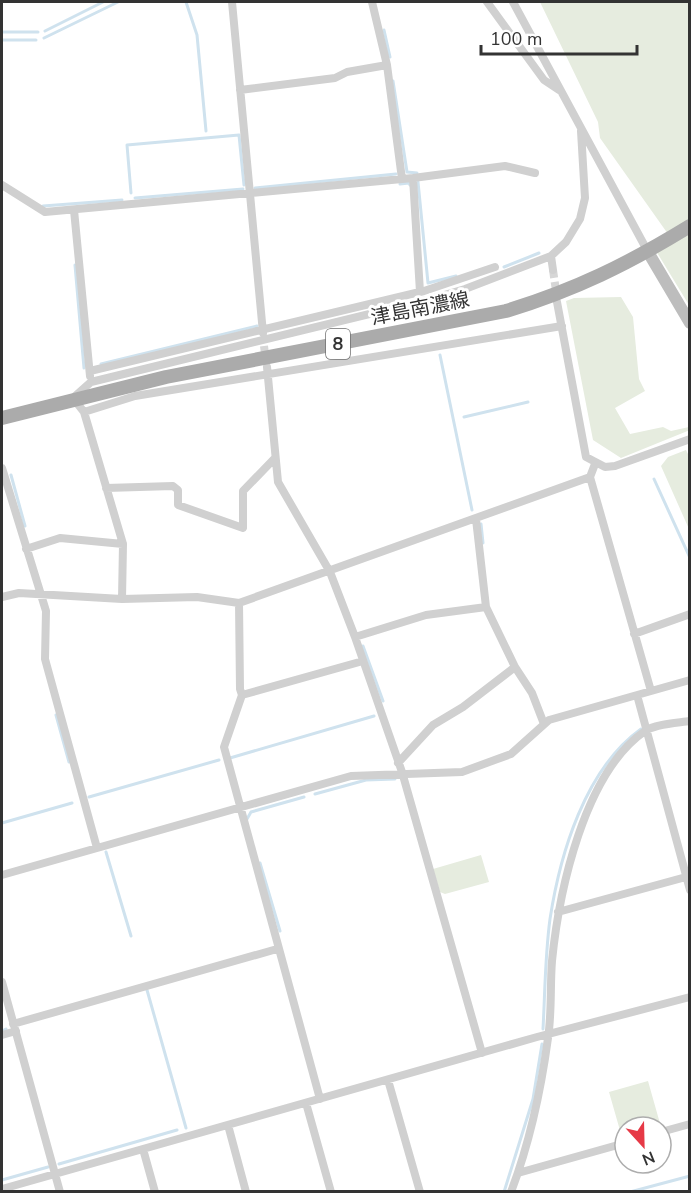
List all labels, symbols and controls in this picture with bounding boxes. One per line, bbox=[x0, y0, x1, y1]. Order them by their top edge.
scale bar bbox=[481, 18, 637, 56]
text: 100 m bbox=[490, 27, 542, 51]
street label: 津島南濃線 bbox=[368, 286, 472, 331]
road number: 8 bbox=[326, 329, 350, 359]
north arrow bbox=[613, 1115, 673, 1175]
text: N bbox=[639, 1146, 658, 1170]

